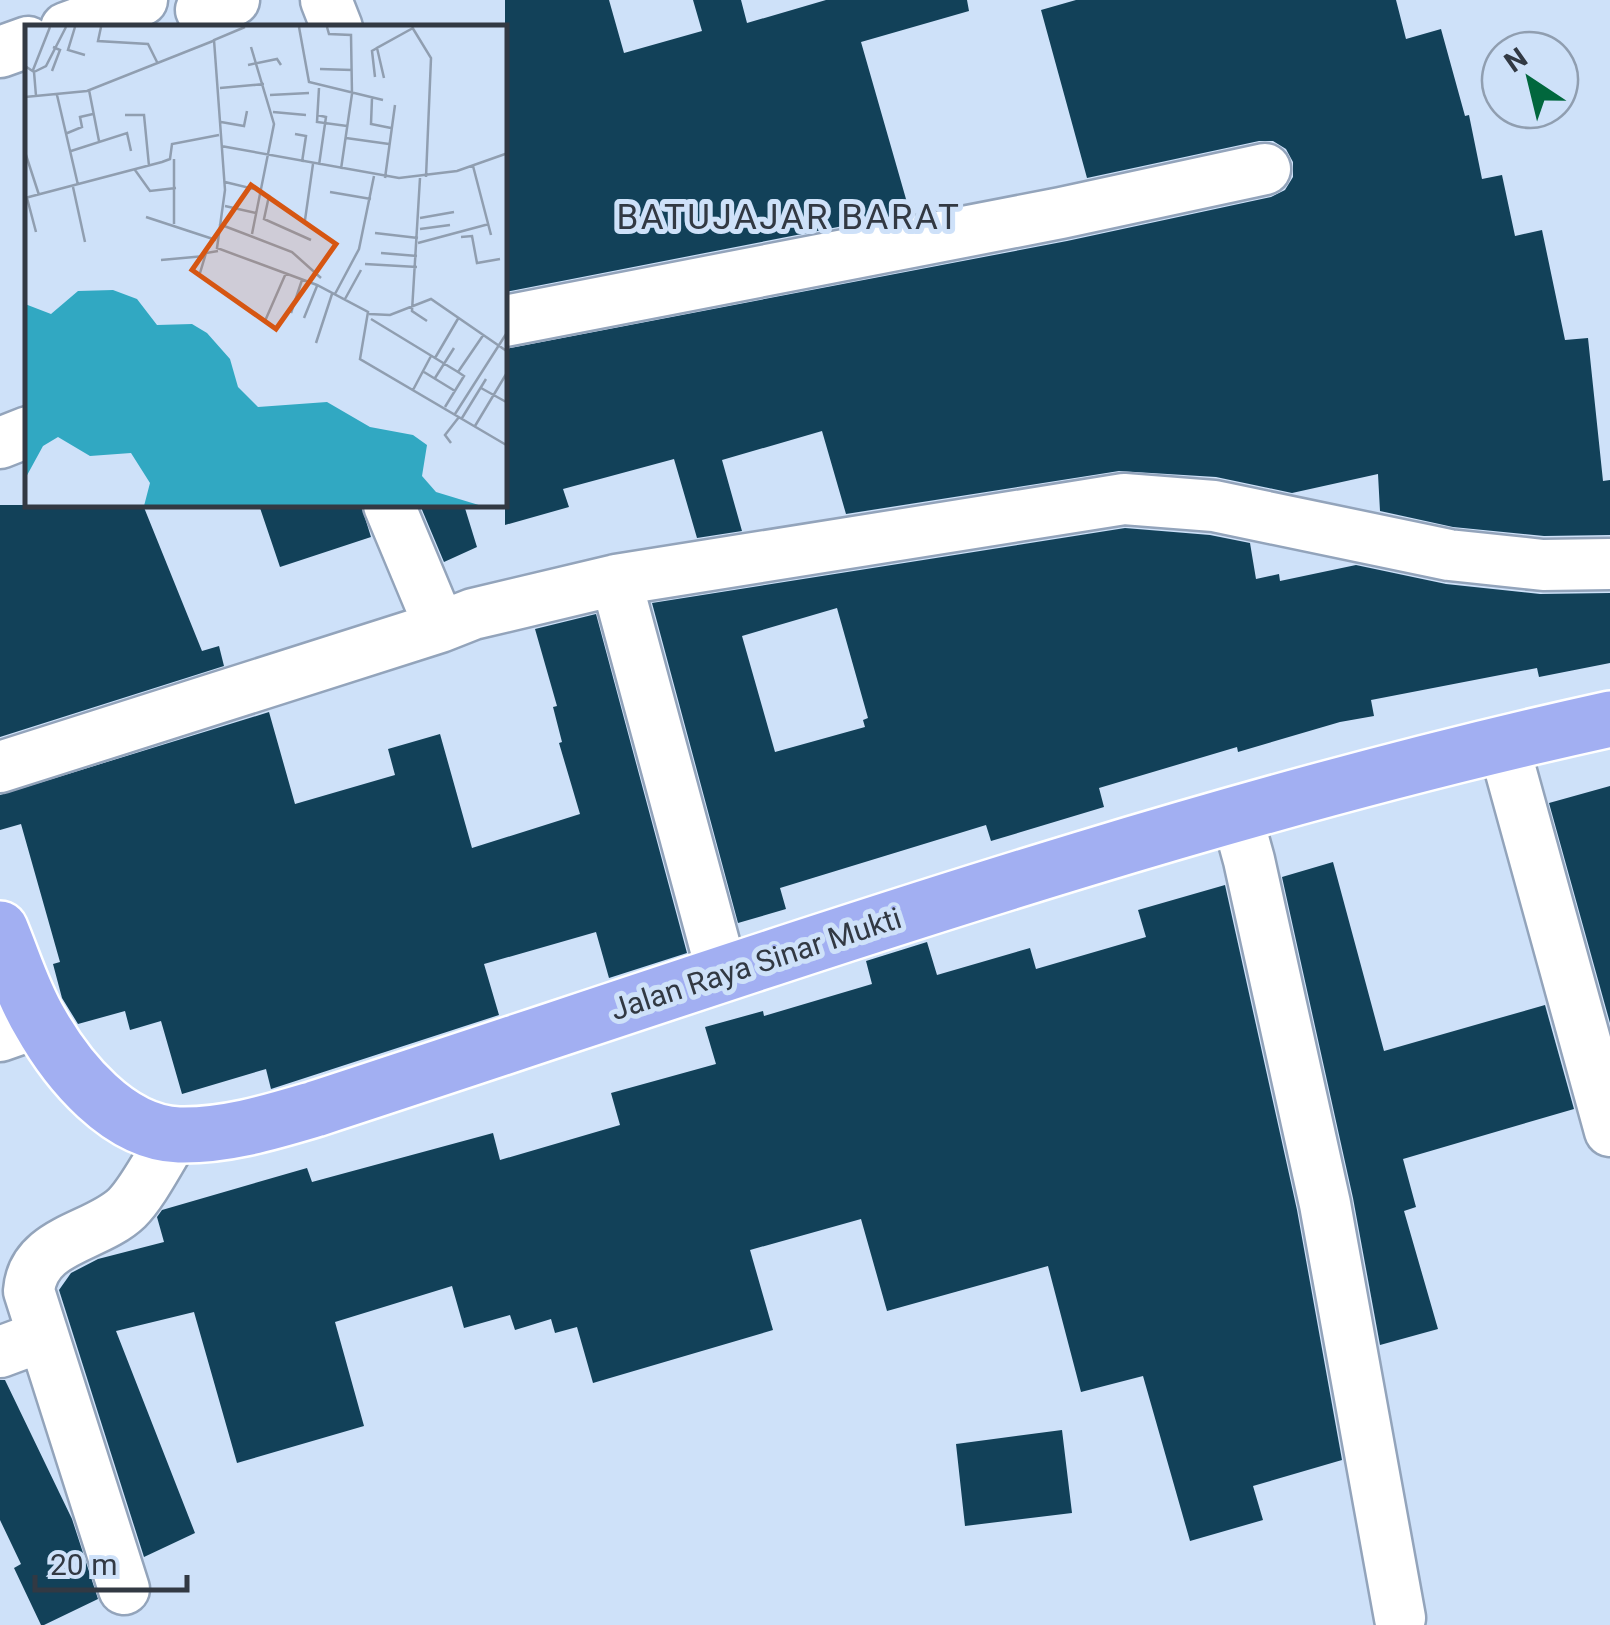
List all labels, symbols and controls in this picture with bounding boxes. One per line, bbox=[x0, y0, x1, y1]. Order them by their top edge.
inset map bbox=[25, 25, 508, 508]
north arrow bbox=[1480, 30, 1580, 130]
text: N bbox=[1498, 41, 1534, 79]
district label: BATUJAJAR BARAT bbox=[616, 197, 962, 238]
street label: Jalan Raya Sinar Mukti bbox=[606, 900, 906, 1027]
scale bar bbox=[35, 1530, 188, 1592]
text: 20 m bbox=[50, 1547, 117, 1582]

